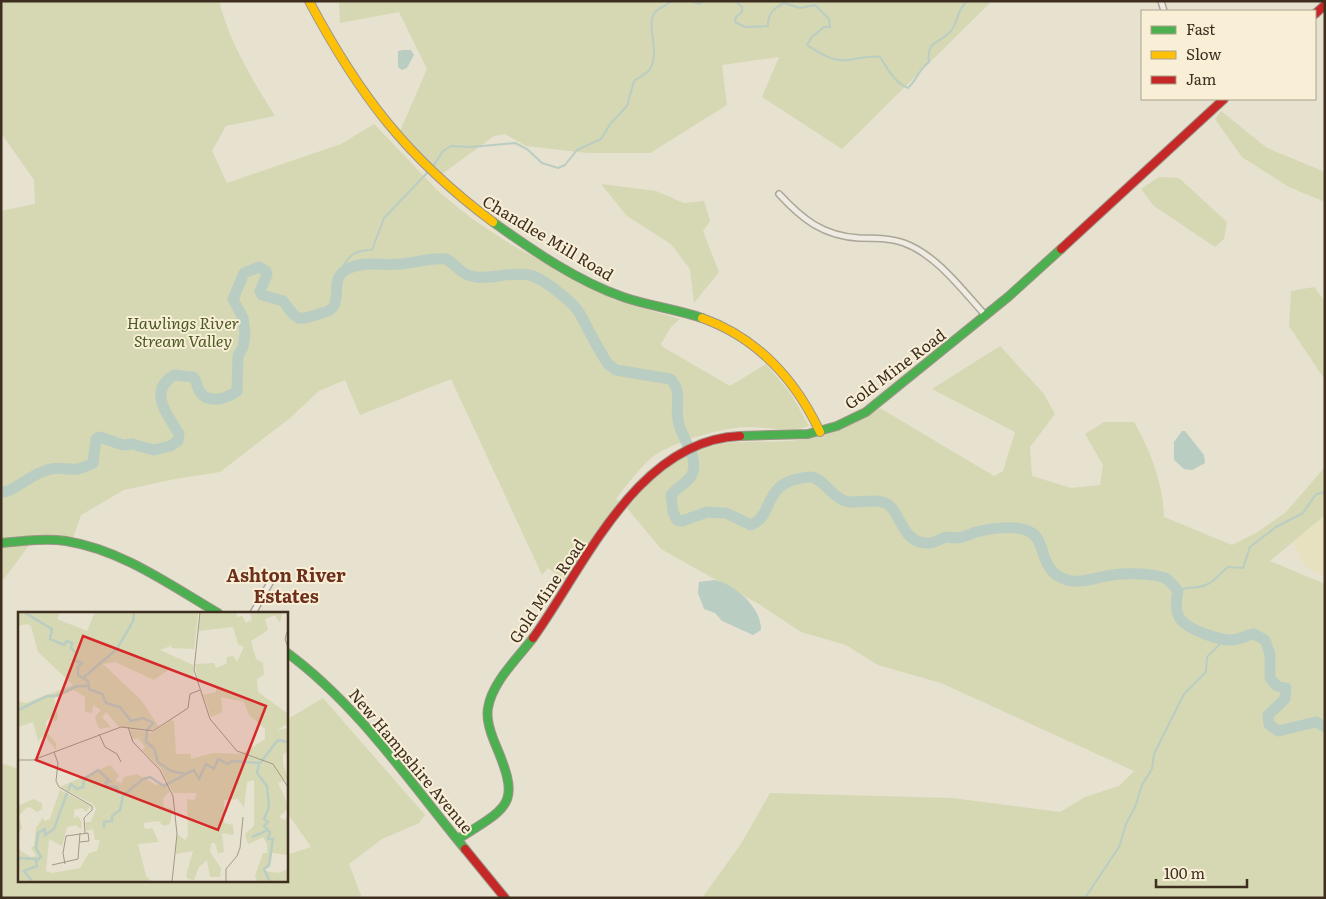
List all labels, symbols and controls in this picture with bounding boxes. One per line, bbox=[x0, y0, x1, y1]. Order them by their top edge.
legend bbox=[1141, 10, 1316, 100]
text: Fast bbox=[1186, 17, 1215, 40]
text: Slow bbox=[1186, 42, 1221, 65]
text: Jam bbox=[1186, 67, 1217, 90]
street label: Chandlee Mill Road bbox=[478, 188, 619, 286]
park label: Hawlings River Stream Valley bbox=[127, 310, 239, 352]
street label: Gold Mine Road bbox=[839, 322, 950, 414]
street label: Gold Mine Road bbox=[502, 533, 590, 647]
district label: Ashton River Estates bbox=[226, 561, 346, 609]
inset map bbox=[18, 612, 288, 882]
street label: New Hampshire Avenue bbox=[344, 683, 480, 838]
scale bar bbox=[1156, 856, 1247, 888]
text: 100 m bbox=[1164, 861, 1205, 884]

